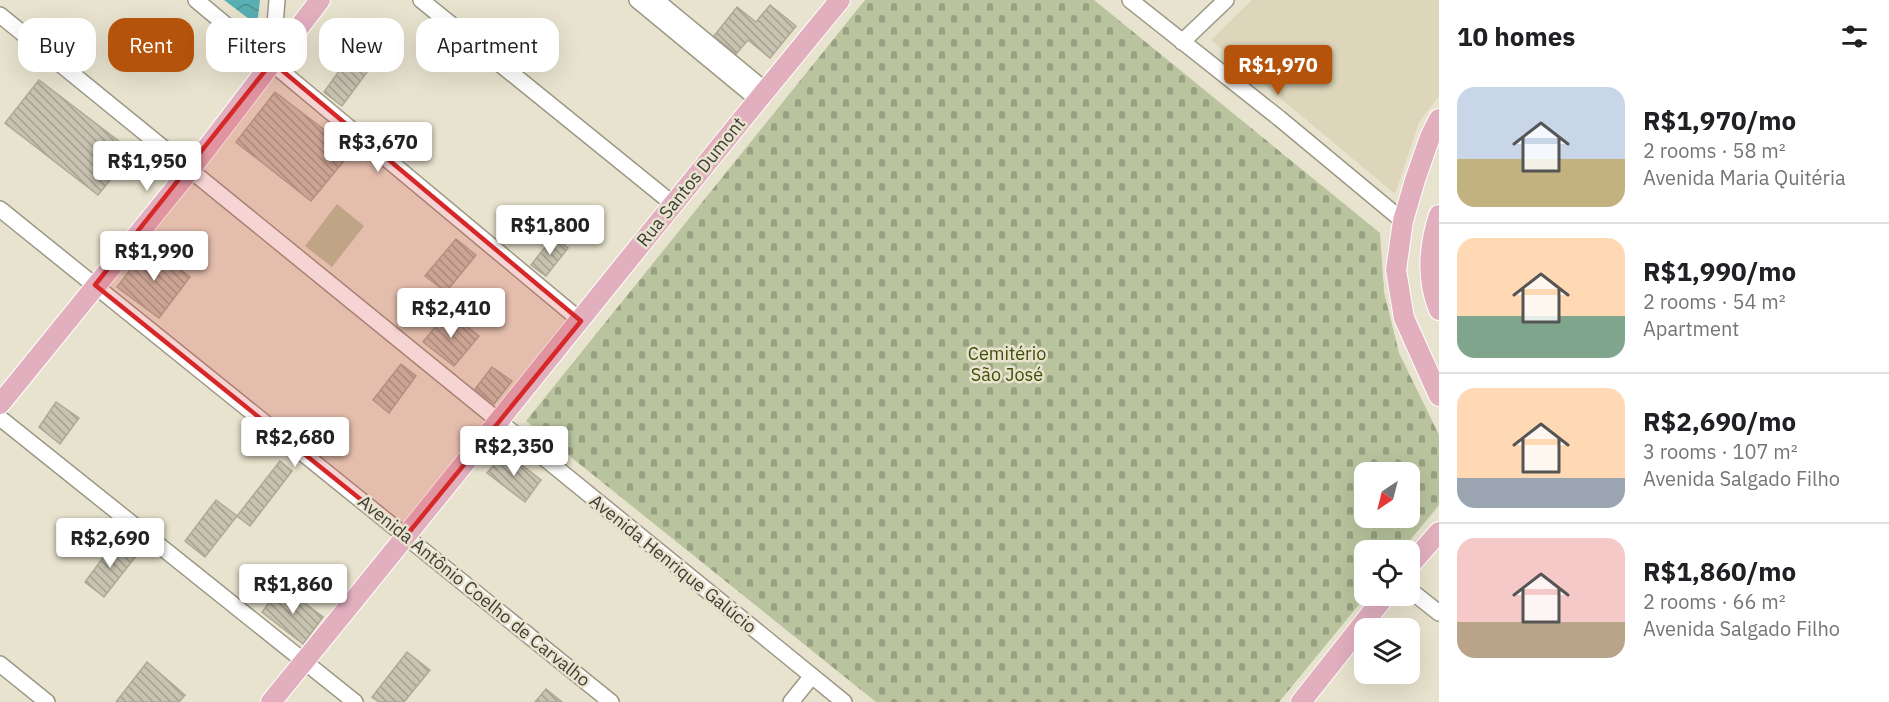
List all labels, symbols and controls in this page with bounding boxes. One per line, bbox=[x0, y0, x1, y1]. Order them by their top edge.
chip: Buy bbox=[18, 18, 96, 72]
chip: Rent bbox=[108, 18, 194, 72]
chip: Filters bbox=[206, 18, 307, 72]
chip: New bbox=[319, 18, 404, 72]
chip: Apartment bbox=[416, 18, 559, 72]
text: 10 homes bbox=[1457, 19, 1575, 53]
icon: filters bbox=[1838, 20, 1871, 53]
pin: R$1,970 bbox=[1223, 45, 1333, 96]
text: R$1,970 bbox=[1238, 51, 1318, 78]
text: R$1,970/mo bbox=[1643, 103, 1796, 137]
icon: home bbox=[1505, 111, 1577, 183]
street label: Rua Santos Dumont bbox=[631, 112, 750, 251]
pin: R$3,670 bbox=[323, 122, 433, 173]
text: R$3,670 bbox=[338, 128, 418, 155]
text: 2 rooms · 58 m² bbox=[1643, 137, 1786, 164]
pin: R$1,950 bbox=[92, 141, 202, 192]
text: R$1,950 bbox=[107, 147, 187, 174]
text: Avenida Maria Quitéria bbox=[1643, 164, 1846, 191]
pin: R$1,800 bbox=[495, 205, 605, 256]
text: R$1,800 bbox=[510, 211, 590, 238]
pin: R$1,990 bbox=[99, 231, 209, 282]
text: R$1,990 bbox=[114, 237, 194, 264]
text: R$1,990/mo bbox=[1643, 254, 1796, 288]
icon: home bbox=[1505, 262, 1577, 334]
pin: R$2,410 bbox=[396, 288, 506, 339]
text: 2 rooms · 54 m² bbox=[1643, 288, 1786, 315]
text: R$2,410 bbox=[411, 294, 491, 321]
text: Apartment bbox=[1643, 315, 1739, 342]
park label: Cemitério São José bbox=[968, 342, 1046, 386]
text: R$2,690/mo bbox=[1643, 404, 1796, 438]
icon: home bbox=[1505, 412, 1577, 484]
pin: R$2,680 bbox=[240, 417, 350, 468]
text: R$2,680 bbox=[255, 423, 335, 450]
pin: R$2,350 bbox=[459, 426, 569, 477]
text: R$2,350 bbox=[474, 432, 554, 459]
text: 3 rooms · 107 m² bbox=[1643, 438, 1798, 465]
north arrow bbox=[1354, 462, 1420, 528]
map controls bbox=[1354, 462, 1420, 684]
text: Avenida Salgado Filho bbox=[1643, 465, 1840, 492]
street label: Avenida Henrique Galúcio bbox=[585, 489, 762, 638]
street label: Avenida Antônio Coelho de Carvalho bbox=[354, 490, 595, 691]
pin: R$2,690 bbox=[55, 518, 165, 569]
text: R$2,690 bbox=[70, 524, 150, 551]
button: locate bbox=[1354, 540, 1420, 606]
text: R$1,860/mo bbox=[1643, 554, 1796, 588]
icon: home bbox=[1505, 562, 1577, 634]
pin: R$1,860 bbox=[238, 564, 348, 615]
text: R$1,860 bbox=[253, 570, 333, 597]
text: 2 rooms · 66 m² bbox=[1643, 588, 1786, 615]
text: Avenida Salgado Filho bbox=[1643, 615, 1840, 642]
button: layers bbox=[1354, 618, 1420, 684]

